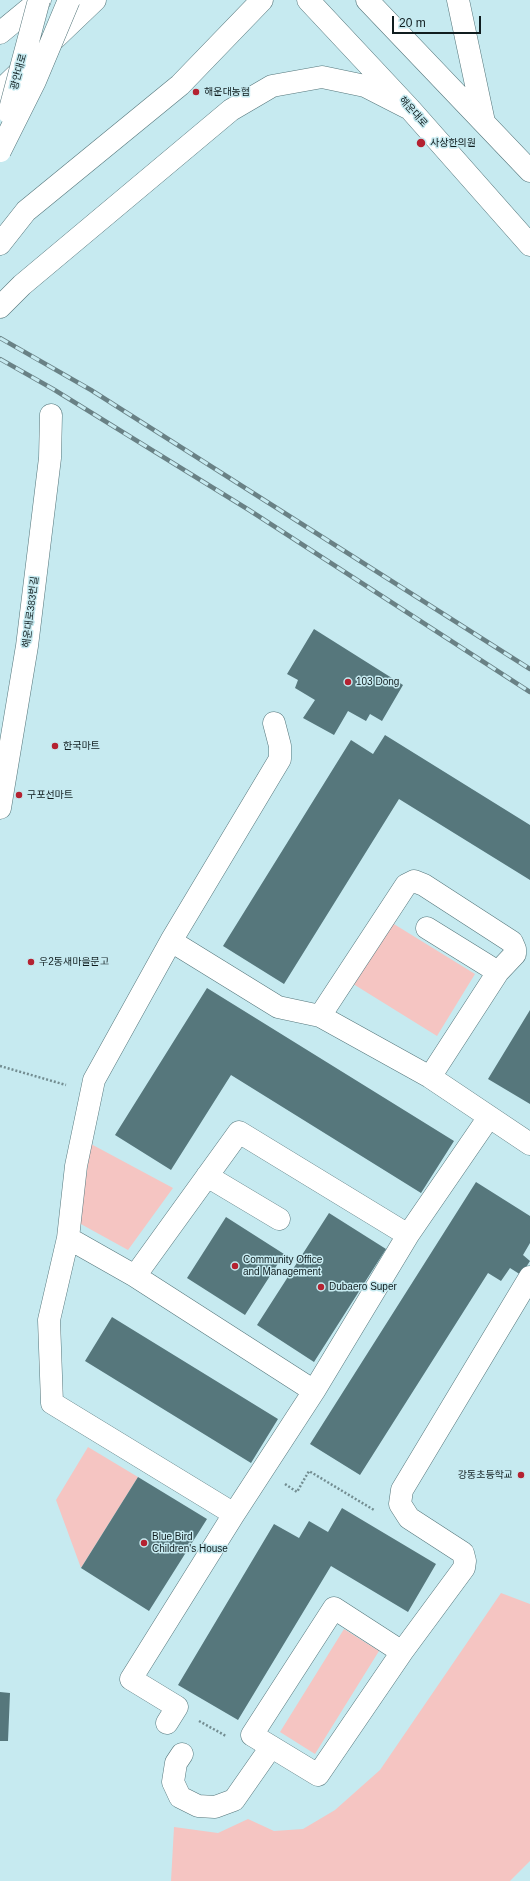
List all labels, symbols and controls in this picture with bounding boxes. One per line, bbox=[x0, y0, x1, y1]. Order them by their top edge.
scale bar bbox=[394, 8, 483, 34]
text: 20 m bbox=[399, 16, 426, 30]
street label: 광안대로 bbox=[8, 53, 30, 91]
place label: 해운대농협 bbox=[204, 86, 250, 98]
marker: 해운대농협 bbox=[191, 87, 201, 97]
street label: 해운대로 bbox=[396, 94, 430, 130]
marker: 사상한의원 bbox=[415, 137, 427, 149]
place label: 사상한의원 bbox=[430, 137, 476, 149]
street label: 해운대로383번길 bbox=[21, 576, 41, 648]
place label: 103 Dong bbox=[356, 676, 399, 688]
marker: 103 Dong bbox=[343, 677, 353, 687]
place label: 한국마트 bbox=[63, 740, 100, 752]
marker: 한국마트 bbox=[50, 741, 60, 751]
place label: 구포선마트 bbox=[27, 789, 73, 801]
marker: 구포선마트 bbox=[14, 790, 24, 800]
place label: 우2동새마을문고 bbox=[39, 956, 109, 968]
marker: 우2동새마을문고 bbox=[26, 957, 36, 967]
place label: Community Office and Management bbox=[243, 1254, 322, 1278]
marker: Community Office and Management bbox=[230, 1261, 240, 1271]
place label: Dubaero Super bbox=[329, 1281, 397, 1293]
marker: Dubaero Super bbox=[316, 1282, 326, 1292]
place label: 강동초등학교 bbox=[458, 1469, 513, 1481]
marker: 강동초등학교 bbox=[516, 1470, 526, 1480]
place label: Blue Bird Children's House bbox=[152, 1531, 228, 1554]
marker: Blue Bird Children's House bbox=[139, 1538, 149, 1548]

